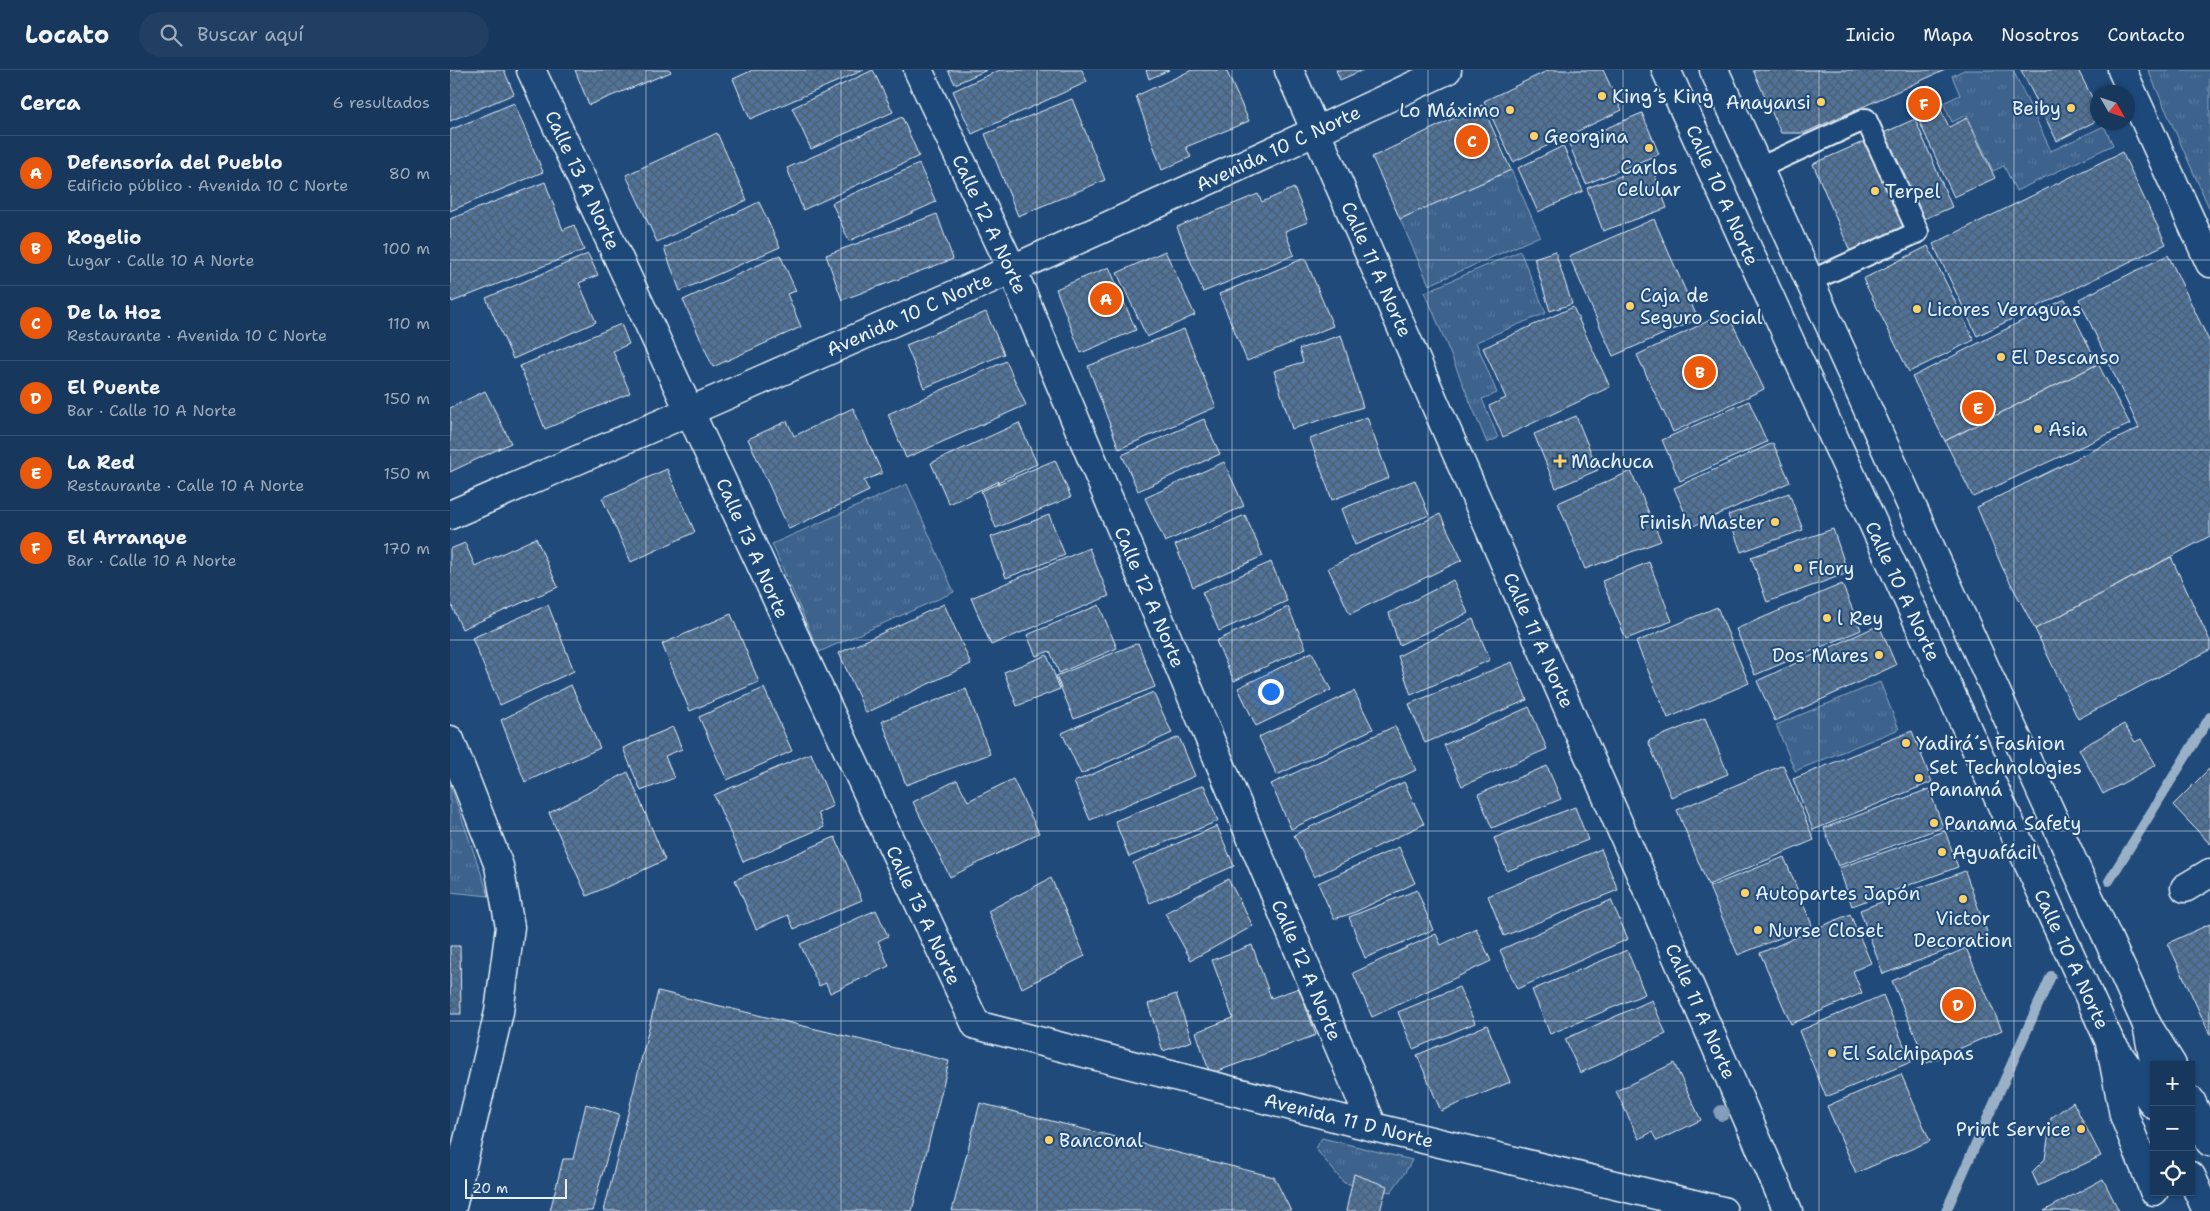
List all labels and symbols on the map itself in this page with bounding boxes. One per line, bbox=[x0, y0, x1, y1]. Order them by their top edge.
place label: King´s King bbox=[1612, 84, 1714, 109]
pin: F bbox=[1908, 85, 1940, 123]
north arrow bbox=[2090, 85, 2135, 130]
marker: King´s King bbox=[1596, 90, 1608, 102]
place label: Anayansi bbox=[1726, 90, 1811, 115]
marker: Anayansi bbox=[1815, 96, 1827, 108]
place label: Beiby bbox=[2012, 96, 2061, 121]
place label: Lo Máximo bbox=[1399, 98, 1500, 123]
street label: Avenida 10 C Norte bbox=[1192, 99, 1364, 198]
marker: Beiby bbox=[2065, 102, 2077, 114]
marker: Lo Máximo bbox=[1504, 104, 1516, 116]
street label: Calle 13 A Norte bbox=[539, 106, 626, 254]
street label: Calle 10 A Norte bbox=[1680, 121, 1765, 270]
pin: C bbox=[1456, 122, 1488, 160]
place label: Georgina bbox=[1544, 124, 1628, 149]
marker: Georgina bbox=[1528, 130, 1540, 142]
marker: Carlos Celular bbox=[1643, 142, 1655, 154]
street label: Calle 12 A Norte bbox=[946, 150, 1033, 298]
place label: Carlos Celular bbox=[1617, 155, 1681, 202]
place label: Terpel bbox=[1885, 179, 1941, 204]
marker: Terpel bbox=[1869, 185, 1881, 197]
street label: Calle 11 A Norte bbox=[1335, 197, 1418, 341]
street label: Avenida 10 C Norte bbox=[823, 267, 996, 362]
pin: A bbox=[1090, 280, 1122, 318]
place label: Caja de Seguro Social bbox=[1640, 283, 1763, 330]
place label: Licores Veraguas bbox=[1927, 297, 2081, 322]
marker: Caja de Seguro Social bbox=[1624, 300, 1636, 312]
marker: Licores Veraguas bbox=[1911, 303, 1923, 315]
place label: El Descanso bbox=[2011, 345, 2120, 370]
marker: El Descanso bbox=[1995, 351, 2007, 363]
pin: B bbox=[1684, 353, 1716, 391]
pin: E bbox=[1962, 389, 1994, 427]
place label: Asia bbox=[2048, 417, 2088, 442]
marker: Asia bbox=[2032, 423, 2044, 435]
place label: Machuca bbox=[1571, 449, 1654, 474]
marker: Machuca bbox=[1553, 454, 1567, 468]
street label: Calle 13 A Norte bbox=[710, 474, 795, 622]
place label: Finish Master bbox=[1639, 510, 1765, 535]
marker: Finish Master bbox=[1769, 516, 1781, 528]
street label: Calle 10 A Norte bbox=[1859, 517, 1946, 665]
street label: Calle 12 A Norte bbox=[1109, 523, 1191, 672]
place label: Flory bbox=[1808, 556, 1854, 581]
marker: Flory bbox=[1792, 562, 1804, 574]
street label: Calle 11 A Norte bbox=[1497, 568, 1580, 712]
place label: l Rey bbox=[1837, 606, 1883, 631]
marker: l Rey bbox=[1821, 612, 1833, 624]
place label: Dos Mares bbox=[1772, 643, 1869, 668]
marker: Dos Mares bbox=[1873, 649, 1885, 661]
your location bbox=[1258, 679, 1284, 705]
place label: Yadirá´s Fashion bbox=[1916, 731, 2065, 756]
marker: Yadirá´s Fashion bbox=[1900, 737, 1912, 749]
place label: Set Technologies Panamá bbox=[1929, 755, 2082, 802]
marker: Set Technologies Panamá bbox=[1913, 772, 1925, 784]
place label: Panama Safety bbox=[1944, 811, 2081, 836]
marker: Panama Safety bbox=[1928, 817, 1940, 829]
place label: Aguafácil bbox=[1952, 840, 2038, 865]
street label: Calle 13 A Norte bbox=[880, 841, 967, 989]
marker: Aguafácil bbox=[1936, 846, 1948, 858]
place label: Autopartes Japón bbox=[1755, 881, 1920, 906]
street label: Calle 10 A Norte bbox=[2028, 885, 2115, 1033]
marker: Autopartes Japón bbox=[1739, 887, 1751, 899]
marker: Victor Decoration bbox=[1957, 893, 1969, 905]
street label: Calle 12 A Norte bbox=[1266, 896, 1348, 1045]
place label: Victor Decoration bbox=[1914, 906, 2012, 953]
place label: Nurse Closet bbox=[1768, 918, 1884, 943]
marker: Nurse Closet bbox=[1752, 924, 1764, 936]
street label: Calle 11 A Norte bbox=[1659, 939, 1742, 1083]
pin: D bbox=[1942, 986, 1974, 1024]
place label: El Salchipapas bbox=[1842, 1041, 1974, 1066]
marker: El Salchipapas bbox=[1826, 1047, 1838, 1059]
street label: Avenida 11 D Norte bbox=[1261, 1087, 1436, 1154]
place label: Print Service bbox=[1956, 1117, 2071, 1142]
marker: Print Service bbox=[2075, 1123, 2087, 1135]
place label: Banconal bbox=[1059, 1128, 1143, 1153]
marker: Banconal bbox=[1043, 1134, 1055, 1146]
scale bar bbox=[465, 1176, 568, 1199]

